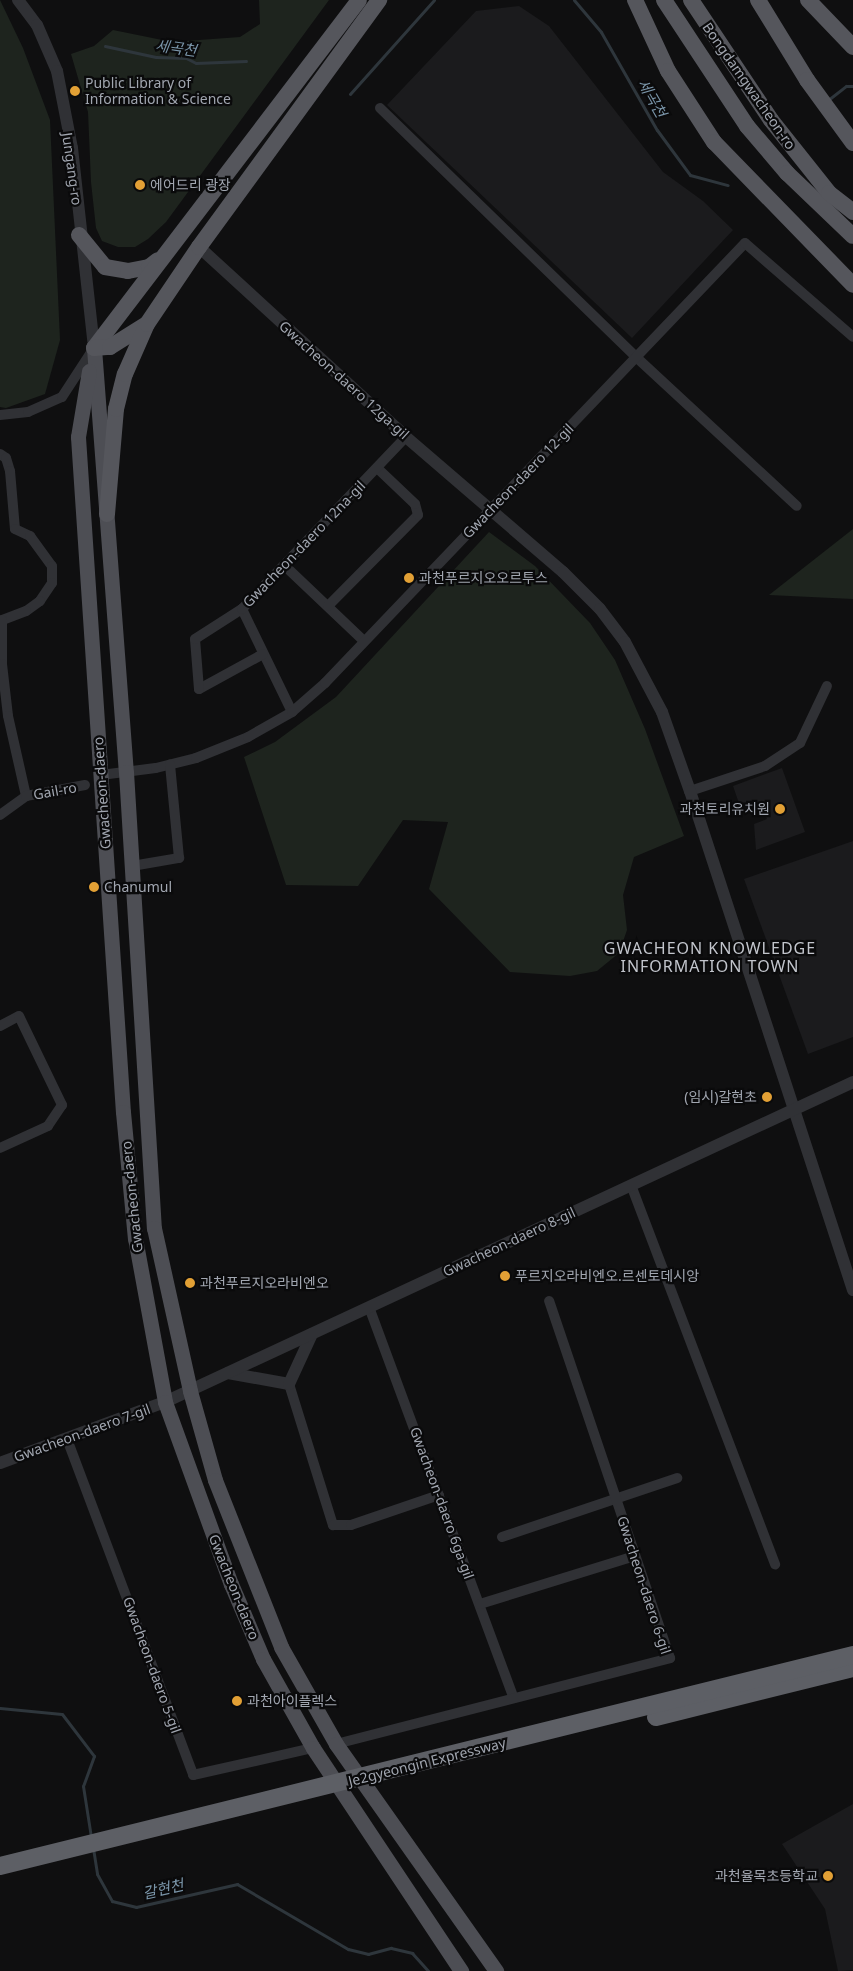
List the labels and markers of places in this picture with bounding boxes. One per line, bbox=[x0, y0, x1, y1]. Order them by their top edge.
place label: Public Library of Information & Science bbox=[85, 75, 231, 108]
marker: Public Library of Information & Science bbox=[69, 85, 81, 97]
place label: 에어드리 광장 bbox=[150, 177, 231, 193]
marker: 에어드리 광장 bbox=[134, 179, 146, 191]
place label: 과천푸르지오오르투스 bbox=[419, 570, 548, 586]
marker: 과천푸르지오오르투스 bbox=[403, 572, 415, 584]
place label: 과천토리유치원 bbox=[680, 801, 770, 817]
marker: 과천토리유치원 bbox=[774, 803, 786, 815]
place label: Chanumul bbox=[104, 879, 172, 895]
marker: Chanumul bbox=[88, 881, 100, 893]
place label: (임시)갈현초 bbox=[684, 1089, 757, 1105]
marker: (임시)갈현초 bbox=[761, 1091, 773, 1103]
place label: 푸르지오라비엔오.르센토데시앙 bbox=[515, 1268, 699, 1284]
marker: 푸르지오라비엔오.르센토데시앙 bbox=[499, 1270, 511, 1282]
place label: 과천푸르지오라비엔오 bbox=[200, 1275, 329, 1291]
marker: 과천푸르지오라비엔오 bbox=[184, 1277, 196, 1289]
place label: 과천아이플렉스 bbox=[247, 1693, 337, 1709]
marker: 과천아이플렉스 bbox=[231, 1695, 243, 1707]
place label: 과천율목초등학교 bbox=[715, 1868, 818, 1884]
marker: 과천율목초등학교 bbox=[822, 1870, 834, 1882]

